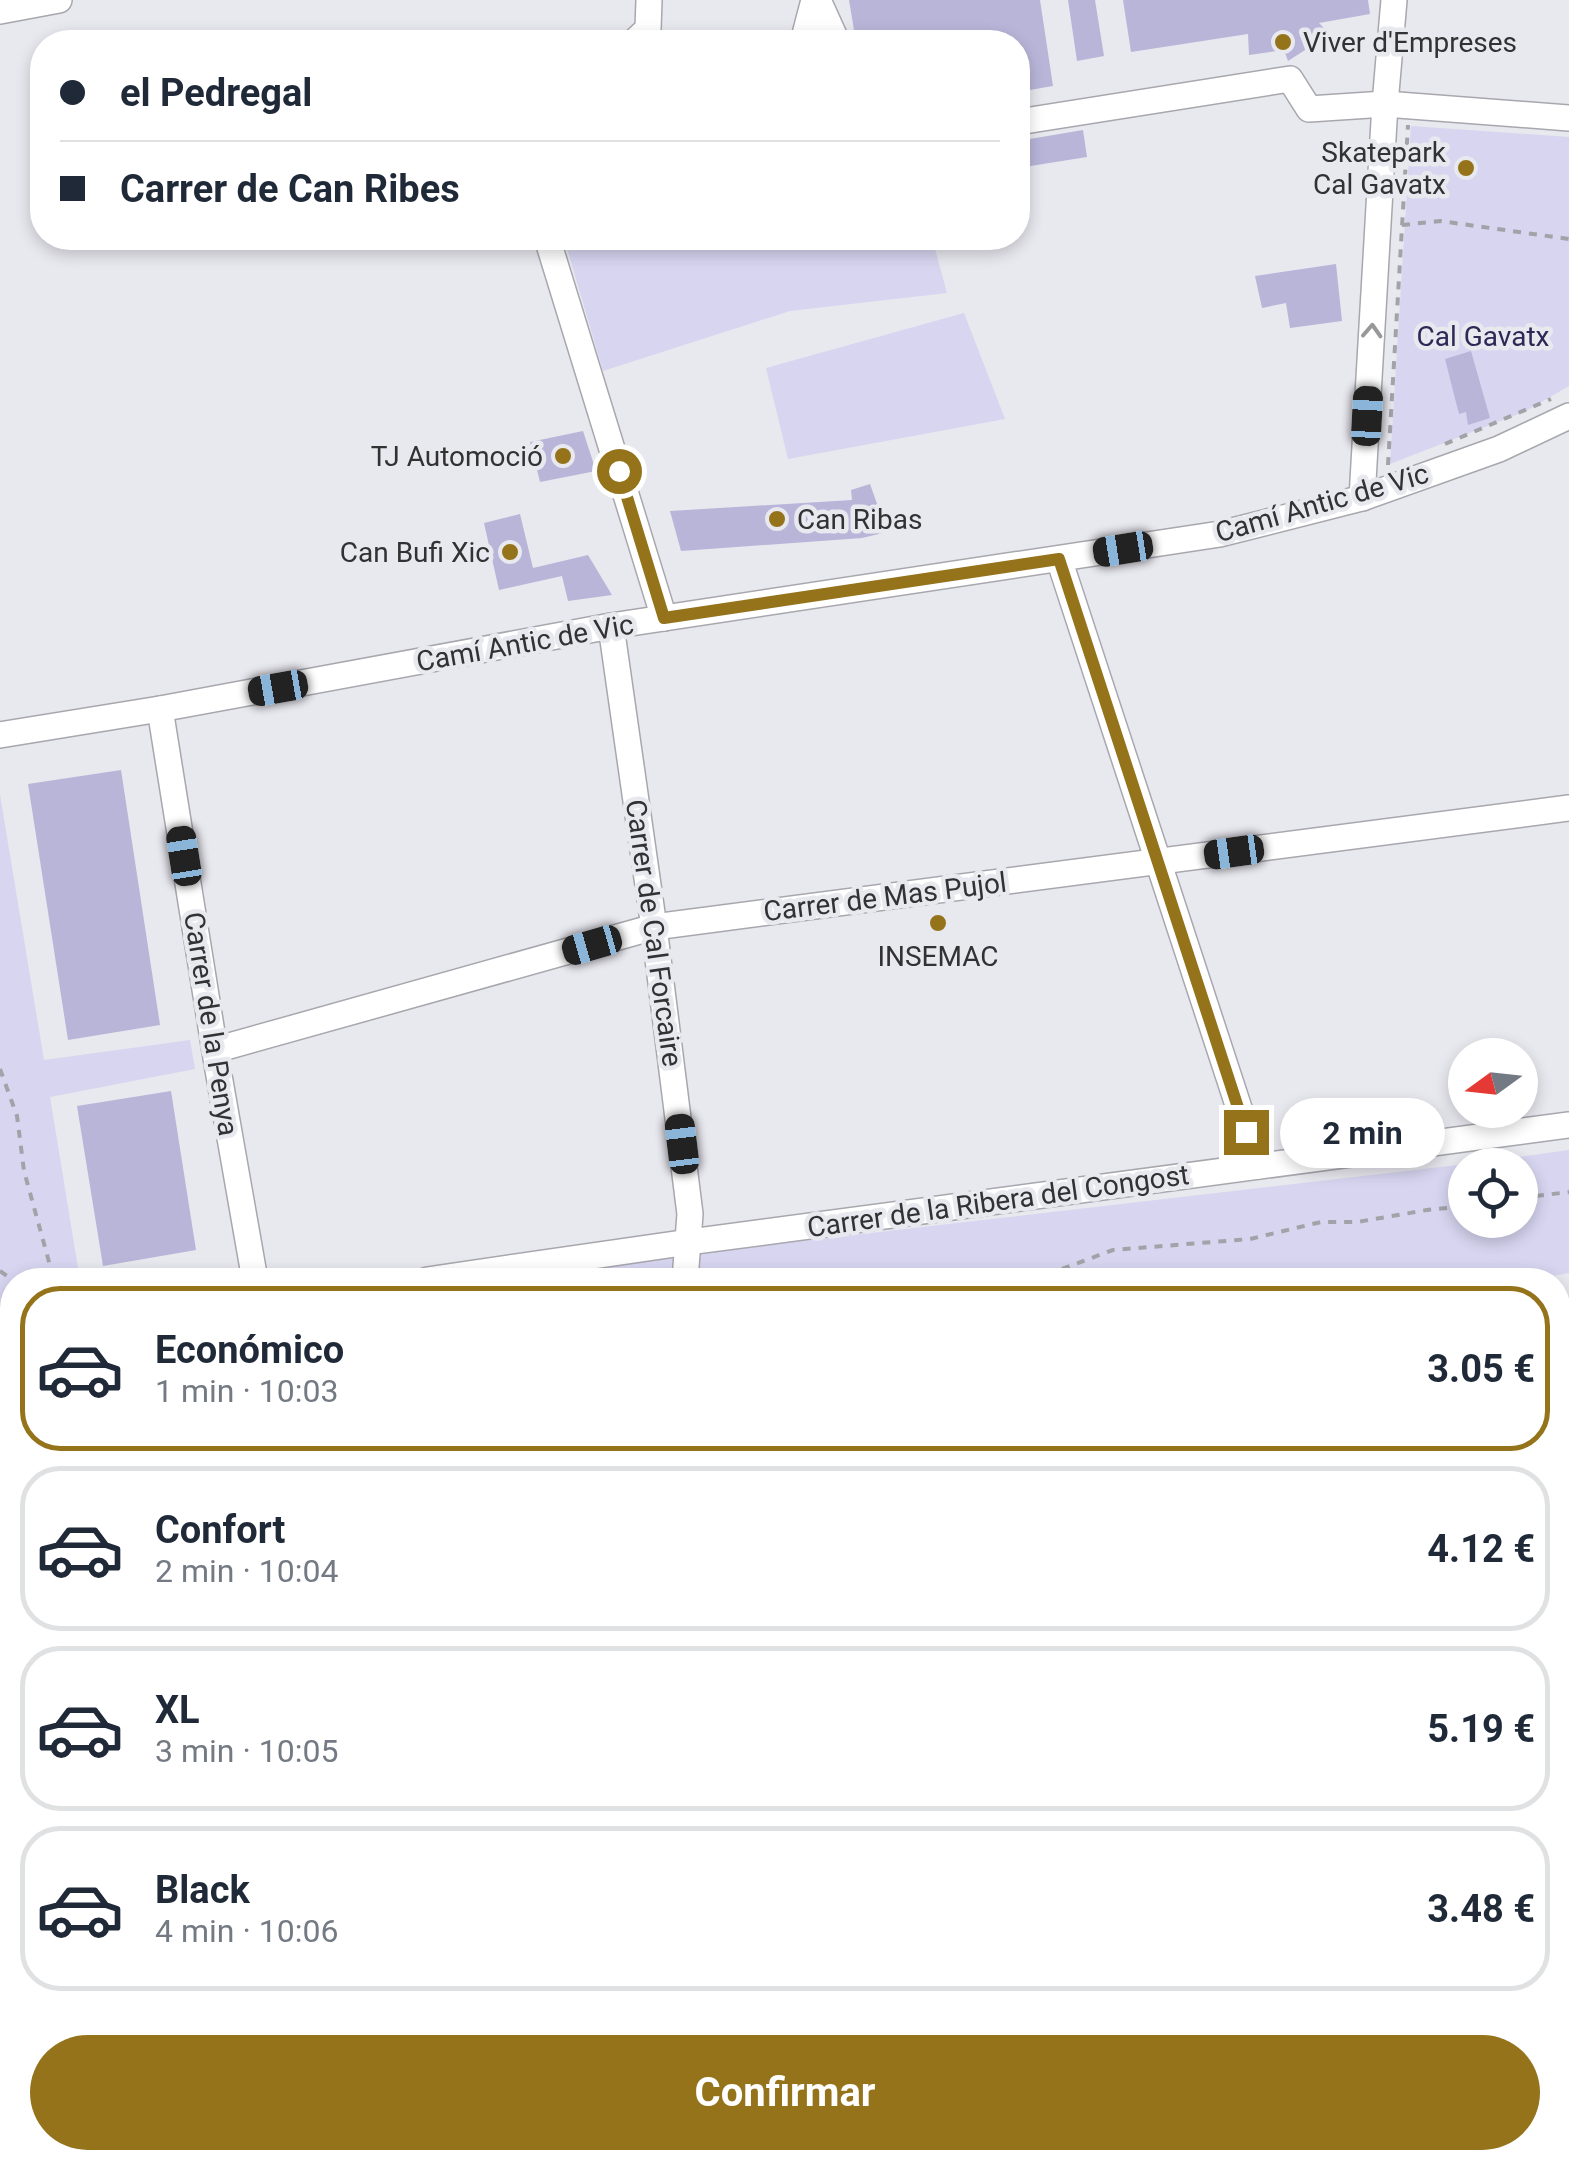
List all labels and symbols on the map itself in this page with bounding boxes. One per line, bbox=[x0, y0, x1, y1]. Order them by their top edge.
place label: Viver d'Empreses bbox=[1303, 26, 1517, 59]
marker: Viver d'Empreses bbox=[1272, 31, 1294, 53]
place label: Skatepark Cal Gavatx bbox=[1313, 136, 1447, 201]
marker: Skatepark Cal Gavatx bbox=[1455, 157, 1477, 179]
park label: Cal Gavatx bbox=[1417, 320, 1550, 353]
one-way arrow bbox=[1361, 322, 1382, 338]
car bbox=[1350, 385, 1384, 447]
place label: TJ Automoció bbox=[371, 440, 543, 473]
marker: TJ Automoció bbox=[552, 445, 574, 467]
route start bbox=[597, 449, 642, 494]
street label: Camí Antic de Vic bbox=[1212, 457, 1432, 549]
place label: Can Ribas bbox=[797, 503, 922, 536]
marker: Can Ribas bbox=[766, 508, 788, 530]
car bbox=[1091, 529, 1155, 569]
place label: Can Bufi Xic bbox=[340, 536, 490, 569]
marker: Can Bufi Xic bbox=[499, 541, 521, 563]
street label: Camí Antic de Vic bbox=[414, 608, 636, 678]
car bbox=[246, 668, 310, 708]
street label: Carrer de Cal Forcaire bbox=[619, 797, 689, 1069]
car bbox=[164, 824, 204, 888]
car bbox=[1202, 833, 1266, 871]
street label: Carrer de Mas Pujol bbox=[762, 866, 1008, 928]
street label: Carrer de la Penya bbox=[177, 910, 245, 1138]
marker: INSEMAC bbox=[927, 912, 949, 934]
car bbox=[559, 922, 625, 968]
place label: INSEMAC bbox=[877, 940, 999, 973]
north arrow bbox=[1448, 1038, 1538, 1128]
callout: 2 min bbox=[1281, 1097, 1446, 1167]
route end bbox=[1224, 1110, 1269, 1155]
car bbox=[663, 1112, 701, 1176]
street label: Carrer de la Ribera del Congost bbox=[805, 1158, 1191, 1244]

